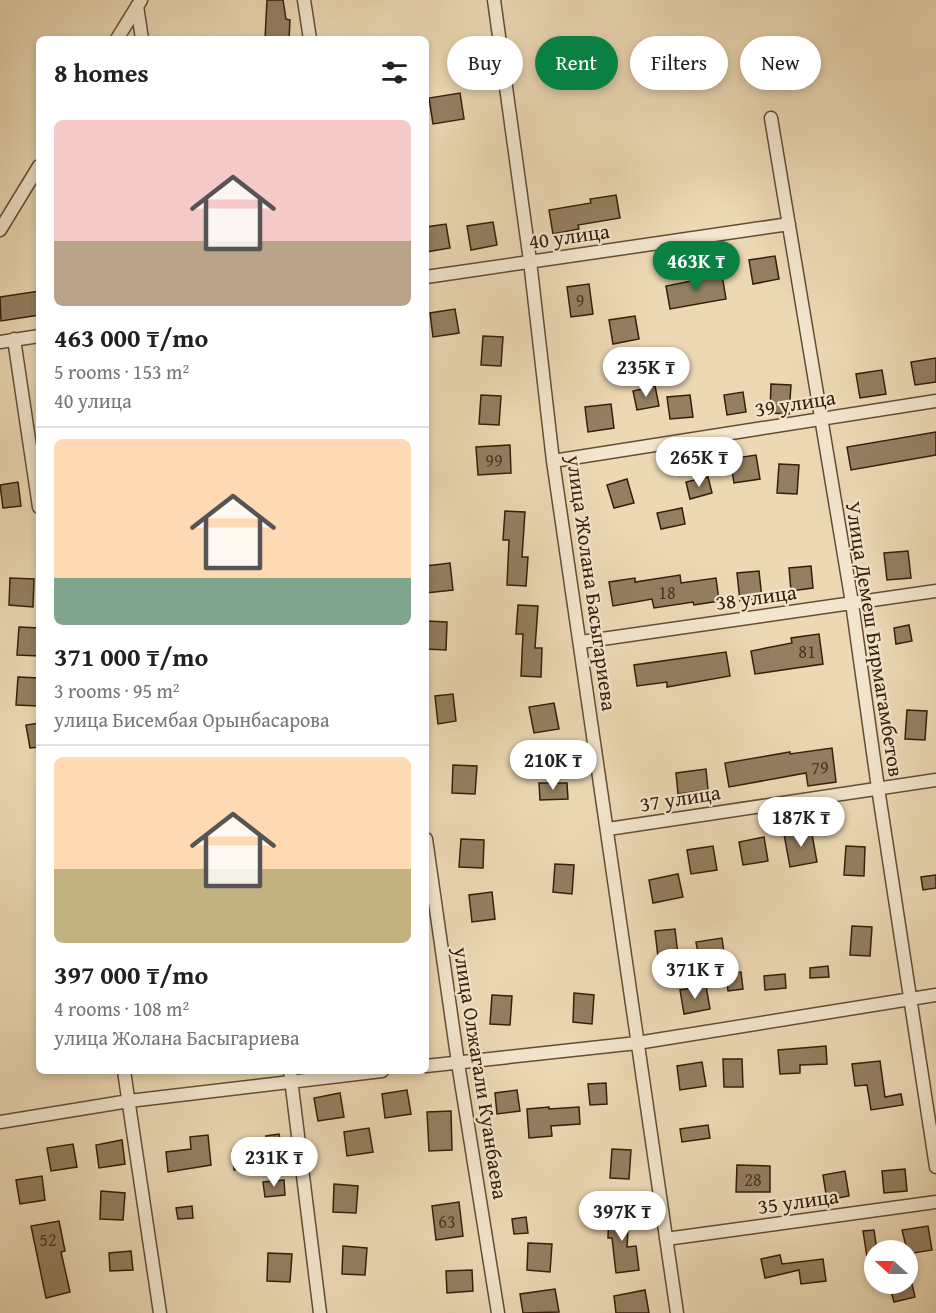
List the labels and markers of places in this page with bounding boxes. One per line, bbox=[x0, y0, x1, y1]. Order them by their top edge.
pin: 463K ₸ bbox=[647, 241, 745, 292]
pin: 235K ₸ bbox=[597, 347, 695, 398]
pin: 265K ₸ bbox=[650, 437, 748, 488]
pin: 210K ₸ bbox=[504, 740, 602, 791]
pin: 187K ₸ bbox=[752, 797, 850, 848]
pin: 371K ₸ bbox=[646, 949, 744, 1000]
pin: 231K ₸ bbox=[225, 1137, 323, 1188]
pin: 397K ₸ bbox=[573, 1191, 671, 1242]

